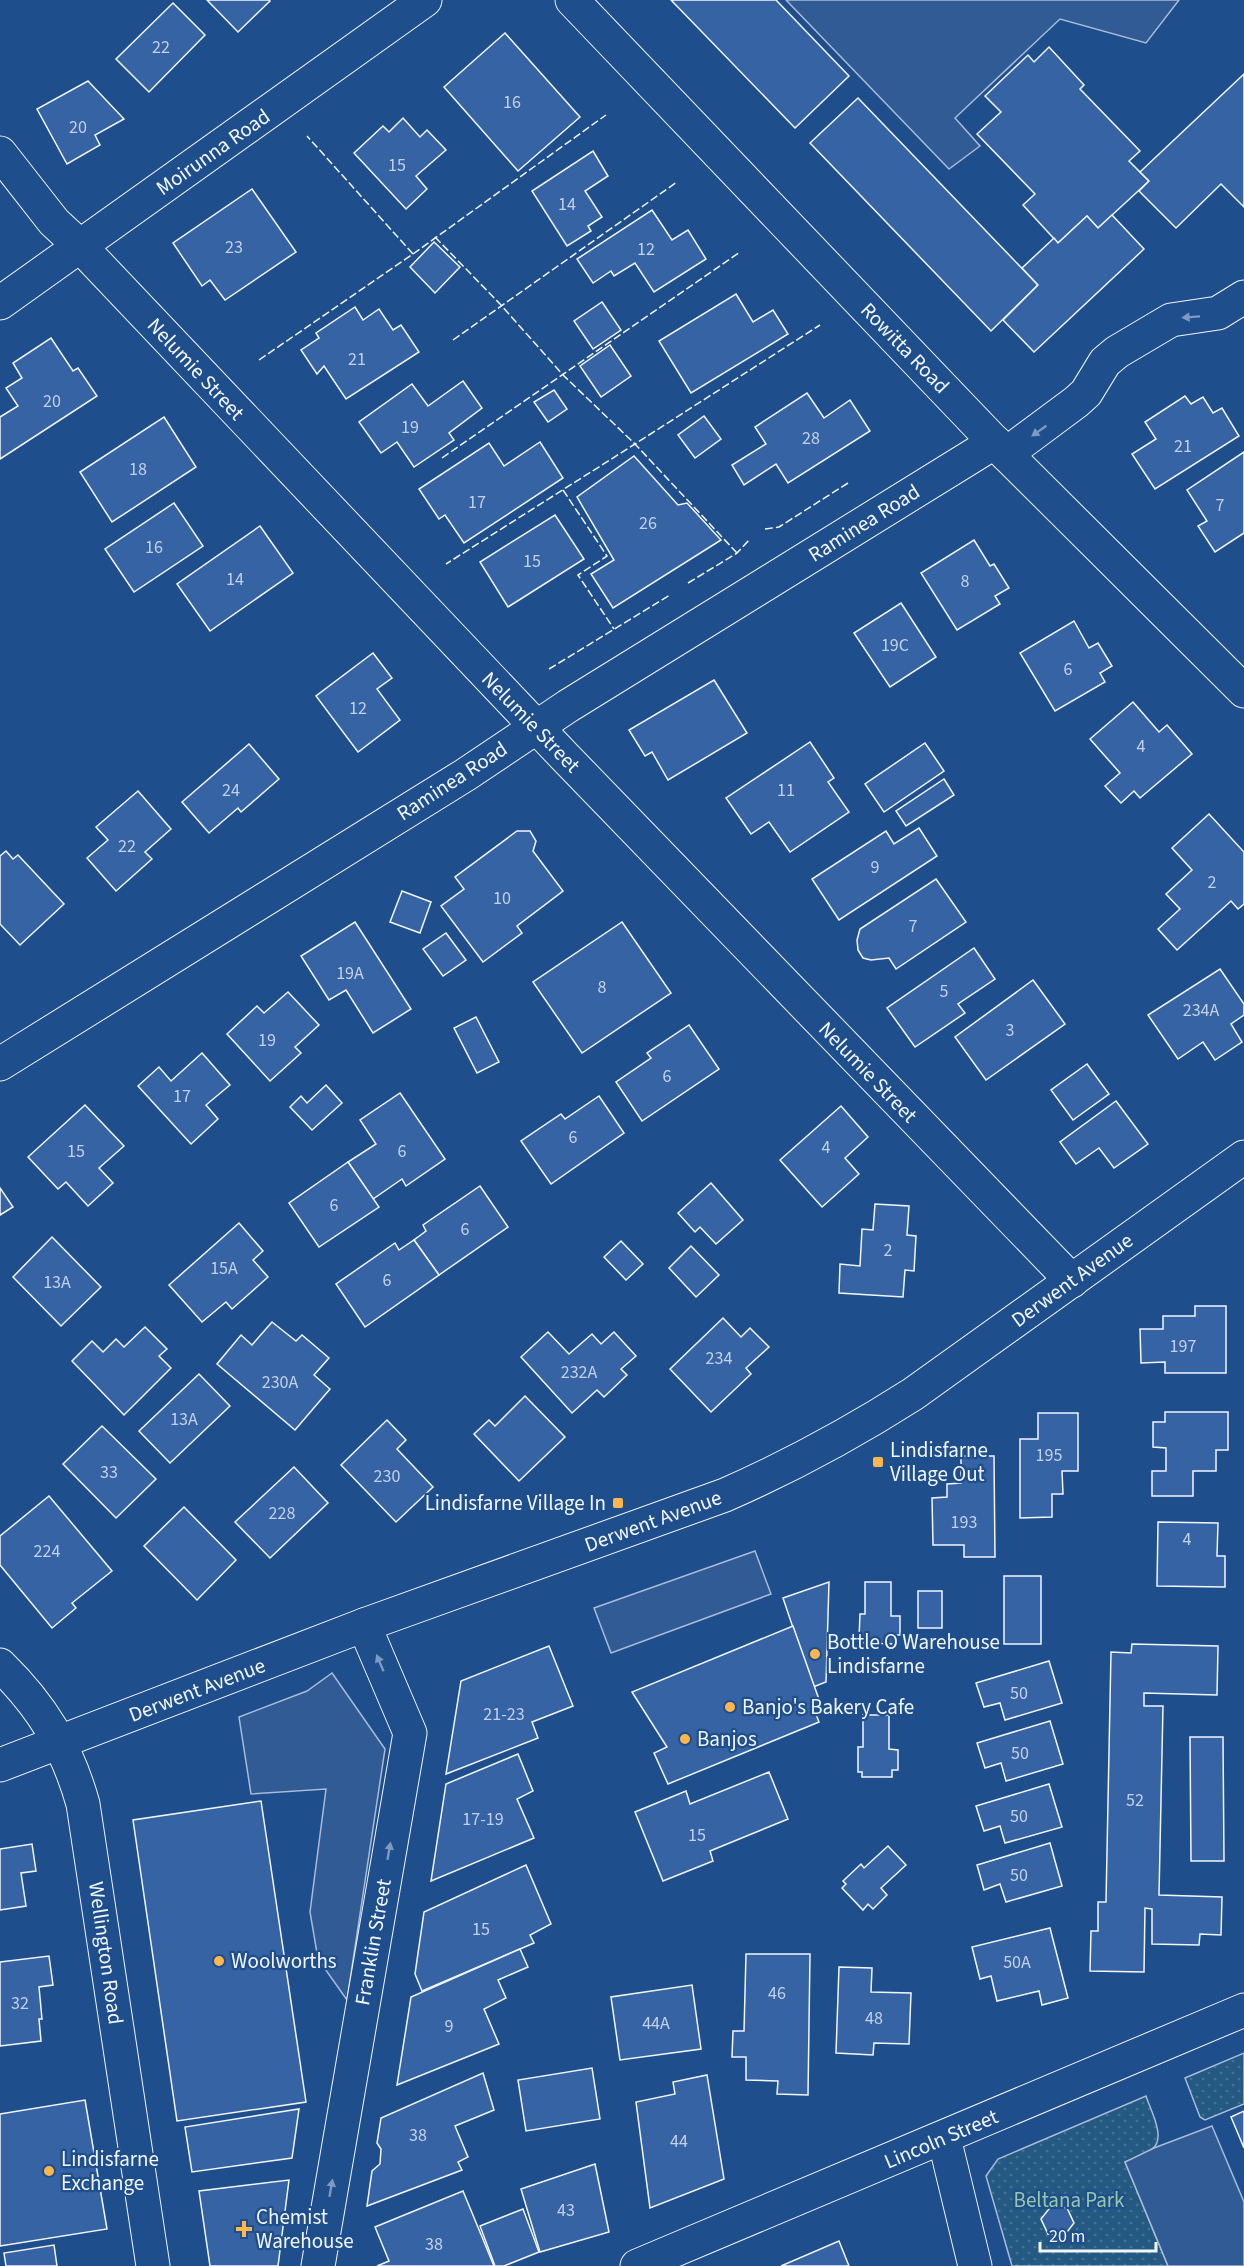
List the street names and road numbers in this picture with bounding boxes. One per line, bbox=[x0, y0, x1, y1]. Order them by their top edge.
street label: Moirunna Road bbox=[150, 101, 276, 203]
street label: Rowitta Road bbox=[854, 296, 956, 400]
street label: Nelumie Street bbox=[140, 311, 252, 427]
street label: Raminea Road bbox=[802, 477, 926, 569]
street label: Nelumie Street bbox=[475, 665, 587, 779]
street label: Raminea Road bbox=[391, 734, 513, 828]
street label: Nelumie Street bbox=[812, 1015, 924, 1129]
street label: Derwent Avenue bbox=[1005, 1226, 1139, 1334]
street label: Derwent Avenue bbox=[580, 1482, 726, 1560]
street label: Derwent Avenue bbox=[124, 1650, 270, 1730]
street label: Franklin Street bbox=[347, 1876, 399, 2008]
street label: Wellington Road bbox=[81, 1880, 131, 2026]
street label: Lincoln Street bbox=[879, 2102, 1003, 2176]

